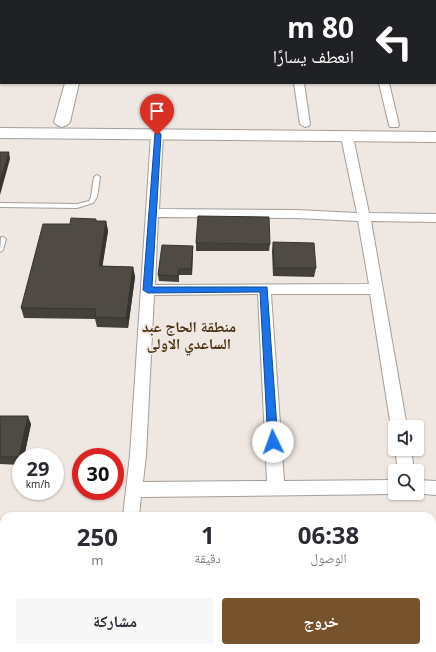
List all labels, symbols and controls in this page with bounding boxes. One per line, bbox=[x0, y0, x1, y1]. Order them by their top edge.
text: 80 m bbox=[287, 8, 354, 46]
icon: left bbox=[368, 16, 420, 68]
text: انعطف يسارًا bbox=[273, 44, 354, 68]
pin bbox=[140, 94, 174, 135]
icon: arrive bbox=[146, 100, 168, 122]
district label: منطقة الحاج عبد الساعدي الاولى bbox=[142, 316, 236, 356]
map controls bbox=[388, 420, 424, 500]
button: sound bbox=[388, 420, 424, 456]
position arrow bbox=[252, 421, 294, 463]
speed limit sign: 30 bbox=[72, 448, 124, 500]
text: 29 bbox=[27, 455, 49, 482]
button: search bbox=[388, 464, 424, 500]
text: km/h bbox=[26, 477, 50, 491]
text: 1 bbox=[201, 518, 215, 551]
text: 06:38 bbox=[298, 518, 359, 551]
text: 250 bbox=[77, 520, 118, 553]
text: دقيقة bbox=[195, 549, 221, 567]
text: الوصول bbox=[311, 549, 346, 567]
text: m bbox=[91, 551, 103, 569]
button: مشاركة bbox=[16, 598, 214, 644]
button: خروج bbox=[222, 598, 420, 644]

